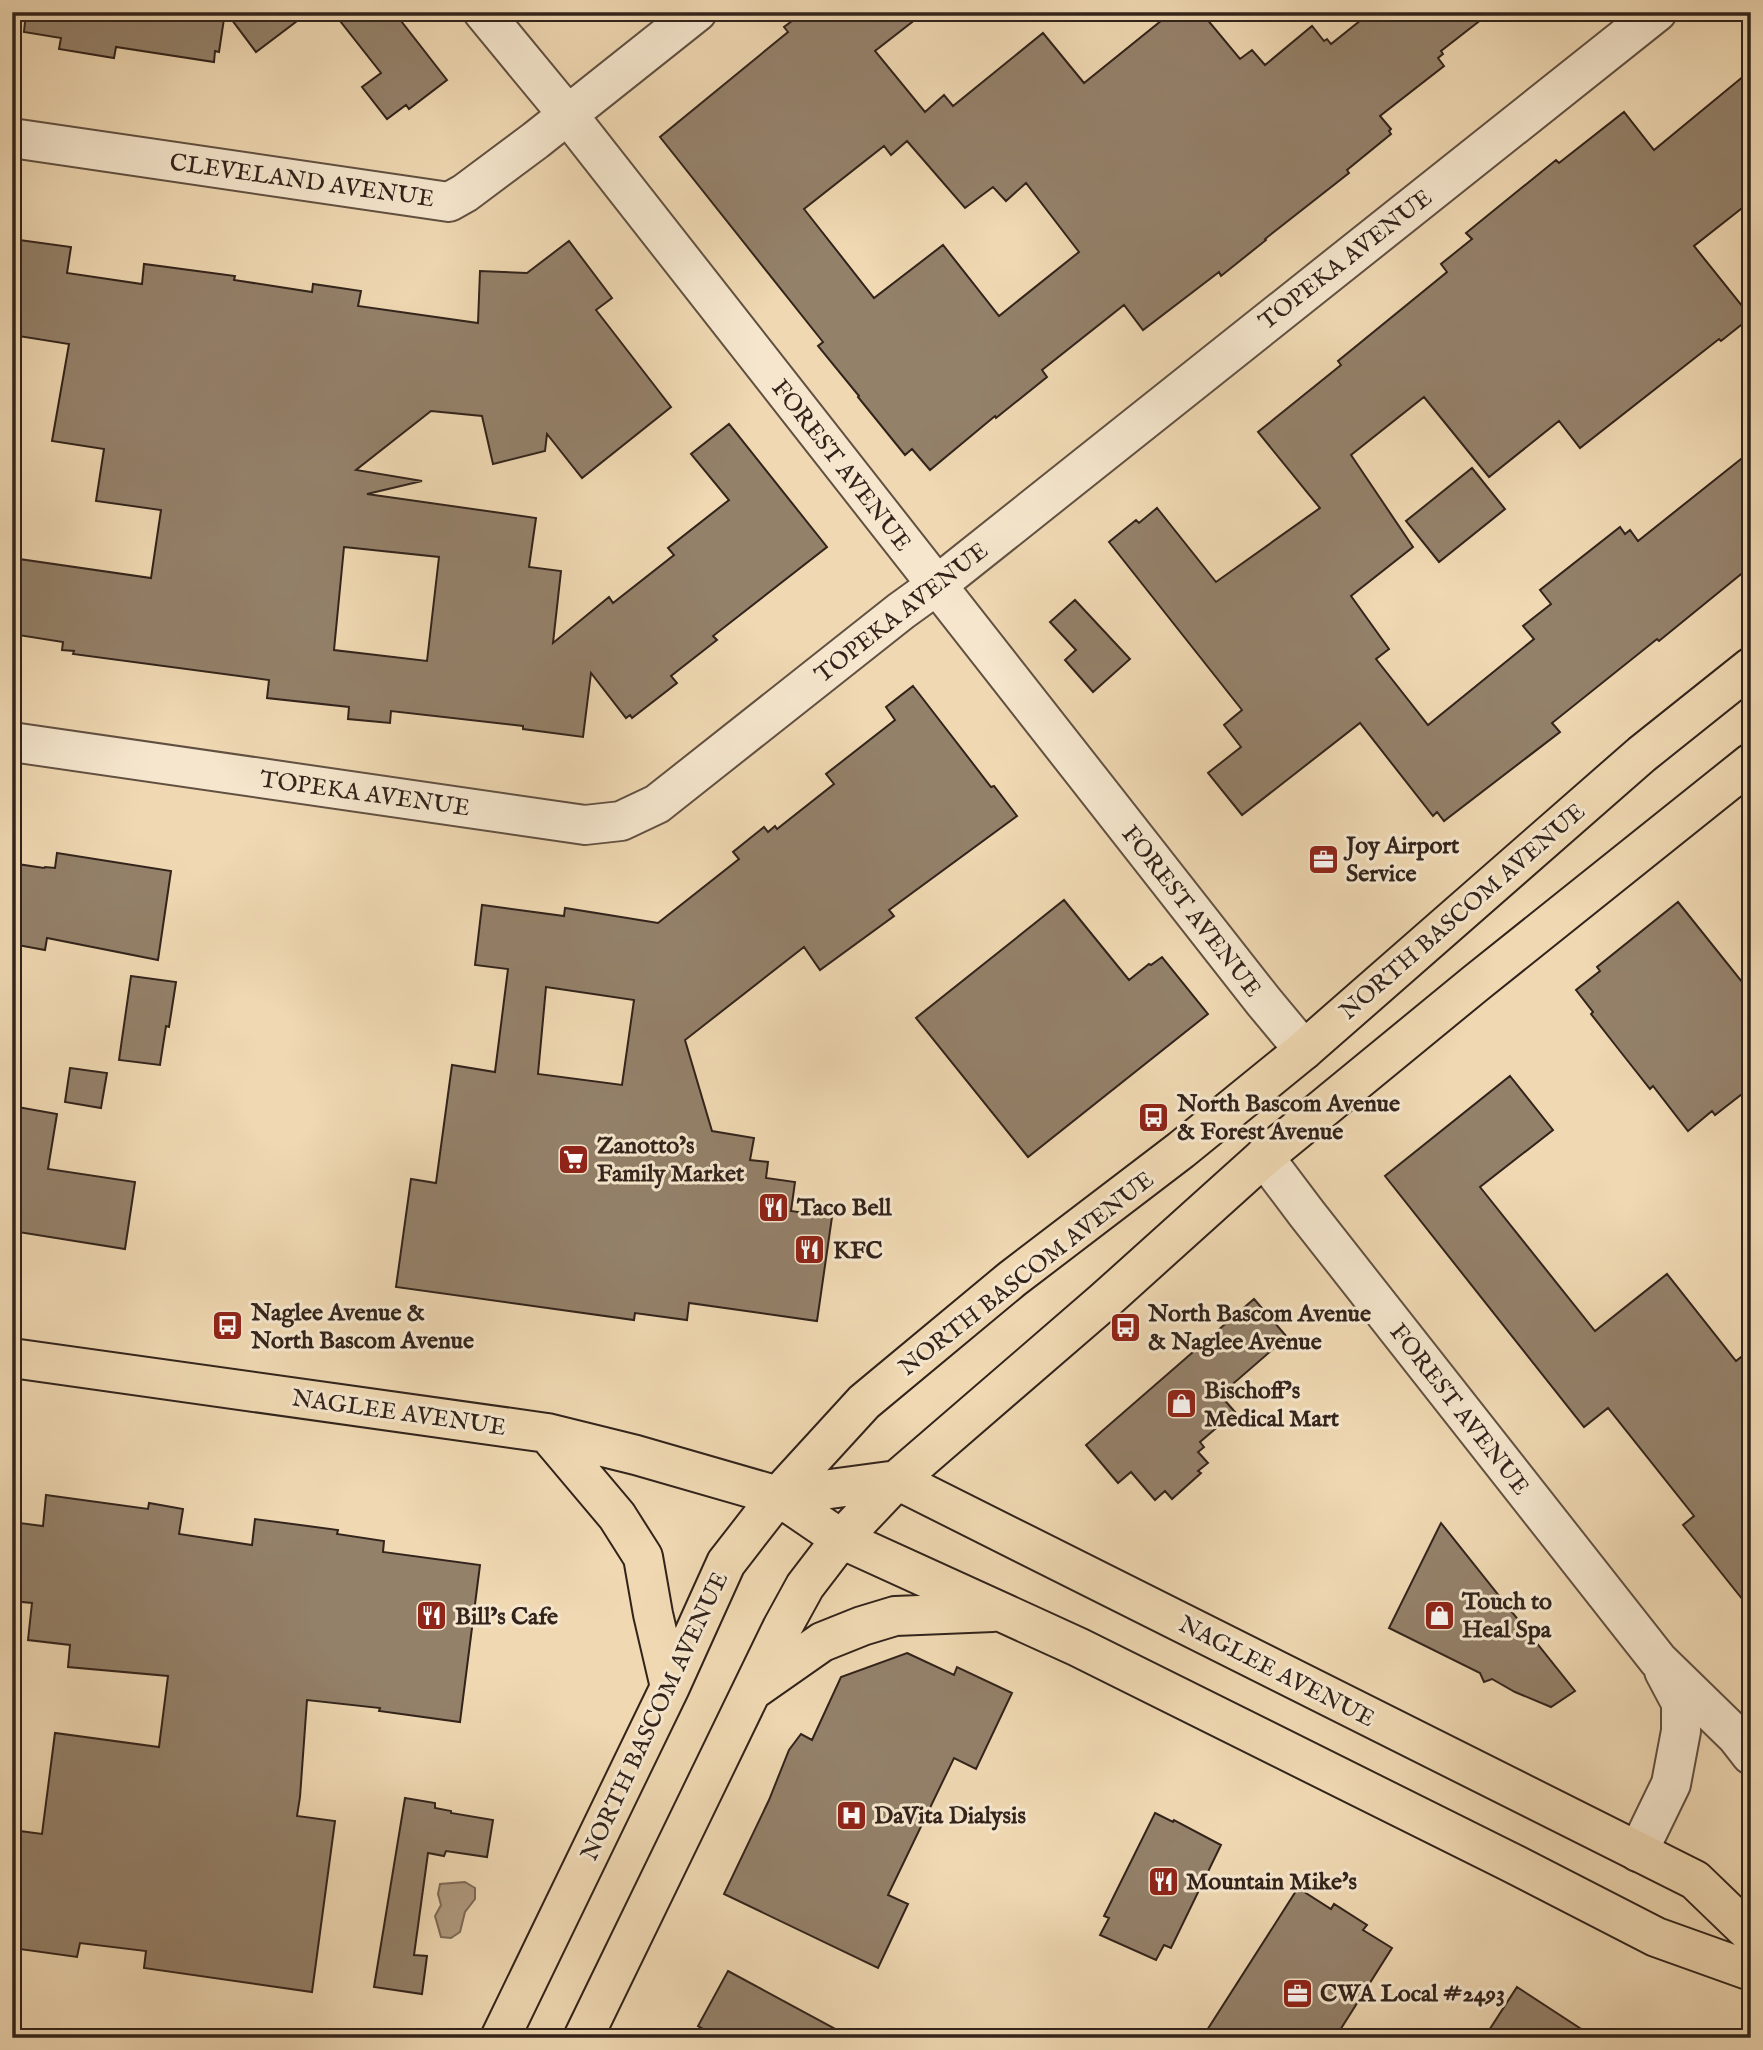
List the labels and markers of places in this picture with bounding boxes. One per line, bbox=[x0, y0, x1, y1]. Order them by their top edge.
place label: Joy Airport Service bbox=[1343, 831, 1460, 890]
office icon: Joy Airport Service bbox=[1306, 842, 1340, 876]
place label: North Bascom Avenue & Forest Avenue bbox=[1176, 1089, 1400, 1148]
bus stop icon: North Bascom Avenue & Forest Avenue bbox=[1137, 1100, 1171, 1134]
place label: Zanotto’s Family Market bbox=[597, 1131, 745, 1190]
supermarket icon: Zanotto’s Family Market bbox=[557, 1142, 591, 1176]
restaurant icon: Taco Bell bbox=[757, 1190, 791, 1224]
place label: Taco Bell bbox=[796, 1193, 892, 1224]
restaurant icon: KFC bbox=[793, 1233, 827, 1267]
place label: KFC bbox=[833, 1236, 883, 1267]
place label: Naglee Avenue & North Bascom Avenue bbox=[250, 1298, 474, 1357]
place label: North Bascom Avenue & Naglee Avenue bbox=[1147, 1299, 1371, 1358]
bus stop icon: Naglee Avenue & North Bascom Avenue bbox=[211, 1309, 245, 1343]
bus stop icon: North Bascom Avenue & Naglee Avenue bbox=[1108, 1310, 1142, 1344]
place label: Bischoff’s Medical Mart bbox=[1204, 1376, 1340, 1435]
shop icon: Bischoff’s Medical Mart bbox=[1164, 1387, 1198, 1421]
place label: Touch to Heal Spa bbox=[1461, 1587, 1552, 1646]
shop icon: Touch to Heal Spa bbox=[1422, 1598, 1456, 1632]
restaurant icon: Bill’s Cafe bbox=[415, 1599, 449, 1633]
place label: Bill’s Cafe bbox=[455, 1602, 558, 1633]
hospital icon: DaVita Dialysis bbox=[834, 1798, 868, 1832]
place label: DaVita Dialysis bbox=[874, 1801, 1026, 1832]
restaurant icon: Mountain Mike's bbox=[1146, 1864, 1180, 1898]
place label: Mountain Mike's bbox=[1186, 1867, 1358, 1898]
office icon: CWA Local #2493 bbox=[1280, 1976, 1314, 2010]
place label: CWA Local #2493 bbox=[1320, 1979, 1505, 2010]

